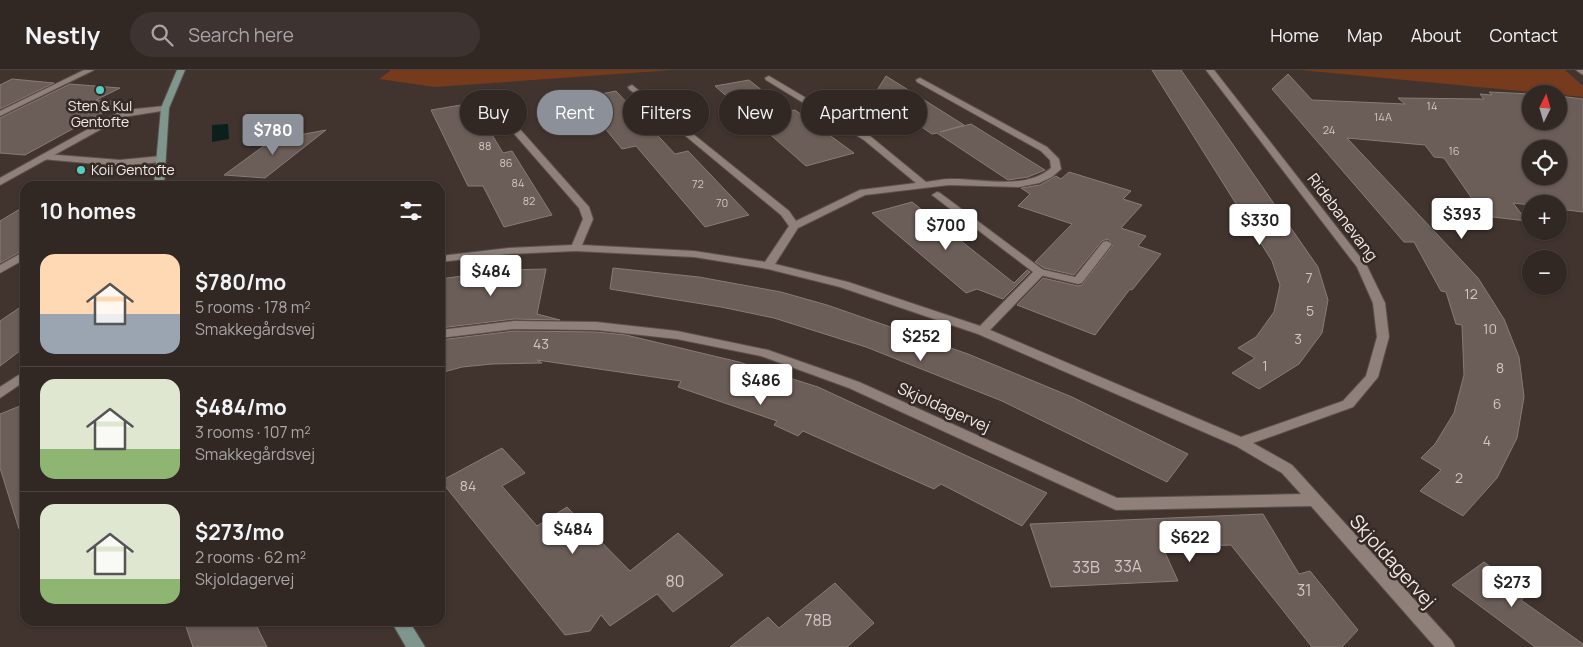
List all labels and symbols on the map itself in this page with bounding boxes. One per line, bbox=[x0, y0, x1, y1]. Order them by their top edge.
marker: Sten & Kul Gentofte bbox=[94, 84, 106, 96]
north arrow bbox=[1522, 85, 1568, 130]
place label: Sten & Kul Gentofte bbox=[68, 96, 132, 131]
house number: 14 bbox=[1427, 98, 1437, 113]
house number: 14A bbox=[1374, 109, 1392, 124]
pin: $780 bbox=[243, 114, 303, 156]
house number: 24 bbox=[1323, 122, 1335, 137]
house number: 88 bbox=[479, 138, 491, 153]
house number: 16 bbox=[1448, 143, 1460, 158]
house number: 86 bbox=[499, 155, 513, 170]
place label: Koii Gentofte bbox=[91, 160, 175, 179]
marker: Koii Gentofte bbox=[75, 164, 87, 176]
street label: Ridebanevang bbox=[1303, 168, 1383, 266]
house number: 84 bbox=[512, 175, 524, 190]
house number: 72 bbox=[692, 176, 704, 191]
house number: 82 bbox=[523, 193, 535, 208]
house number: 70 bbox=[716, 195, 728, 210]
pin: $393 bbox=[1432, 198, 1492, 240]
pin: $330 bbox=[1230, 204, 1290, 246]
pin: $700 bbox=[916, 208, 976, 251]
pin: $484 bbox=[461, 254, 521, 297]
house number: 7 bbox=[1305, 268, 1313, 287]
house number: 12 bbox=[1464, 284, 1478, 303]
house number: 5 bbox=[1306, 301, 1314, 320]
house number: 10 bbox=[1483, 319, 1497, 338]
pin: $252 bbox=[891, 320, 951, 362]
house number: 3 bbox=[1294, 329, 1302, 348]
house number: 43 bbox=[533, 334, 549, 353]
house number: 1 bbox=[1262, 356, 1268, 375]
house number: 8 bbox=[1496, 358, 1504, 377]
pin: $486 bbox=[731, 364, 791, 406]
street label: Skjoldagervej bbox=[894, 377, 994, 437]
house number: 6 bbox=[1493, 394, 1501, 413]
house number: 4 bbox=[1483, 431, 1491, 450]
house number: 2 bbox=[1455, 468, 1463, 487]
house number: 84 bbox=[460, 476, 476, 495]
street label: Skjoldagervej bbox=[1344, 509, 1442, 613]
pin: $484 bbox=[543, 512, 603, 555]
pin: $622 bbox=[1160, 520, 1220, 563]
house number: 33A bbox=[1114, 555, 1142, 577]
house number: 33B bbox=[1072, 556, 1100, 578]
pin: $273 bbox=[1482, 566, 1542, 608]
house number: 80 bbox=[665, 570, 685, 592]
house number: 31 bbox=[1296, 579, 1312, 601]
house number: 78B bbox=[804, 609, 832, 631]

